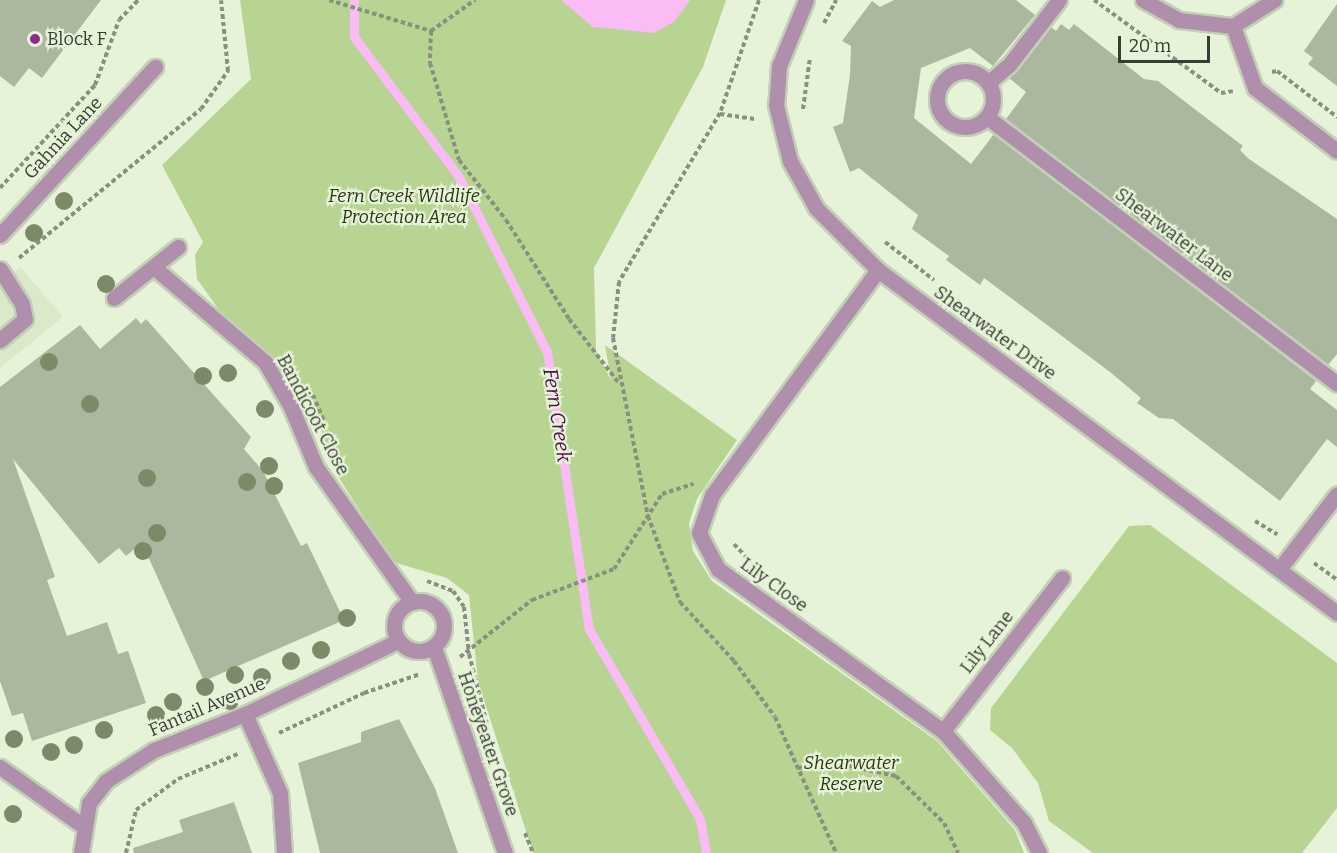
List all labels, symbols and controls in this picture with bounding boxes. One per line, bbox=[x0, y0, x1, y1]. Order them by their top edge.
scale bar bbox=[1121, 24, 1212, 62]
place label: Block F bbox=[47, 28, 107, 50]
marker: Block F bbox=[28, 32, 42, 46]
text: 20 m bbox=[1129, 35, 1171, 57]
street label: Gahnia Lane bbox=[19, 92, 107, 184]
street label: Shearwater Lane bbox=[1111, 184, 1237, 286]
park label: Fern Creek Wildlife Protection Area bbox=[328, 186, 480, 228]
street label: Shearwater Drive bbox=[930, 281, 1060, 385]
street label: Bandicoot Close bbox=[272, 351, 354, 479]
water label: Fern Creek bbox=[538, 366, 576, 464]
street label: Lily Close bbox=[736, 553, 812, 617]
street label: Lily Lane bbox=[956, 606, 1018, 678]
street label: Honeyeater Grove bbox=[453, 669, 523, 819]
street label: Fantail Avenue bbox=[146, 673, 268, 741]
park label: Shearwater Reserve bbox=[804, 753, 898, 795]

